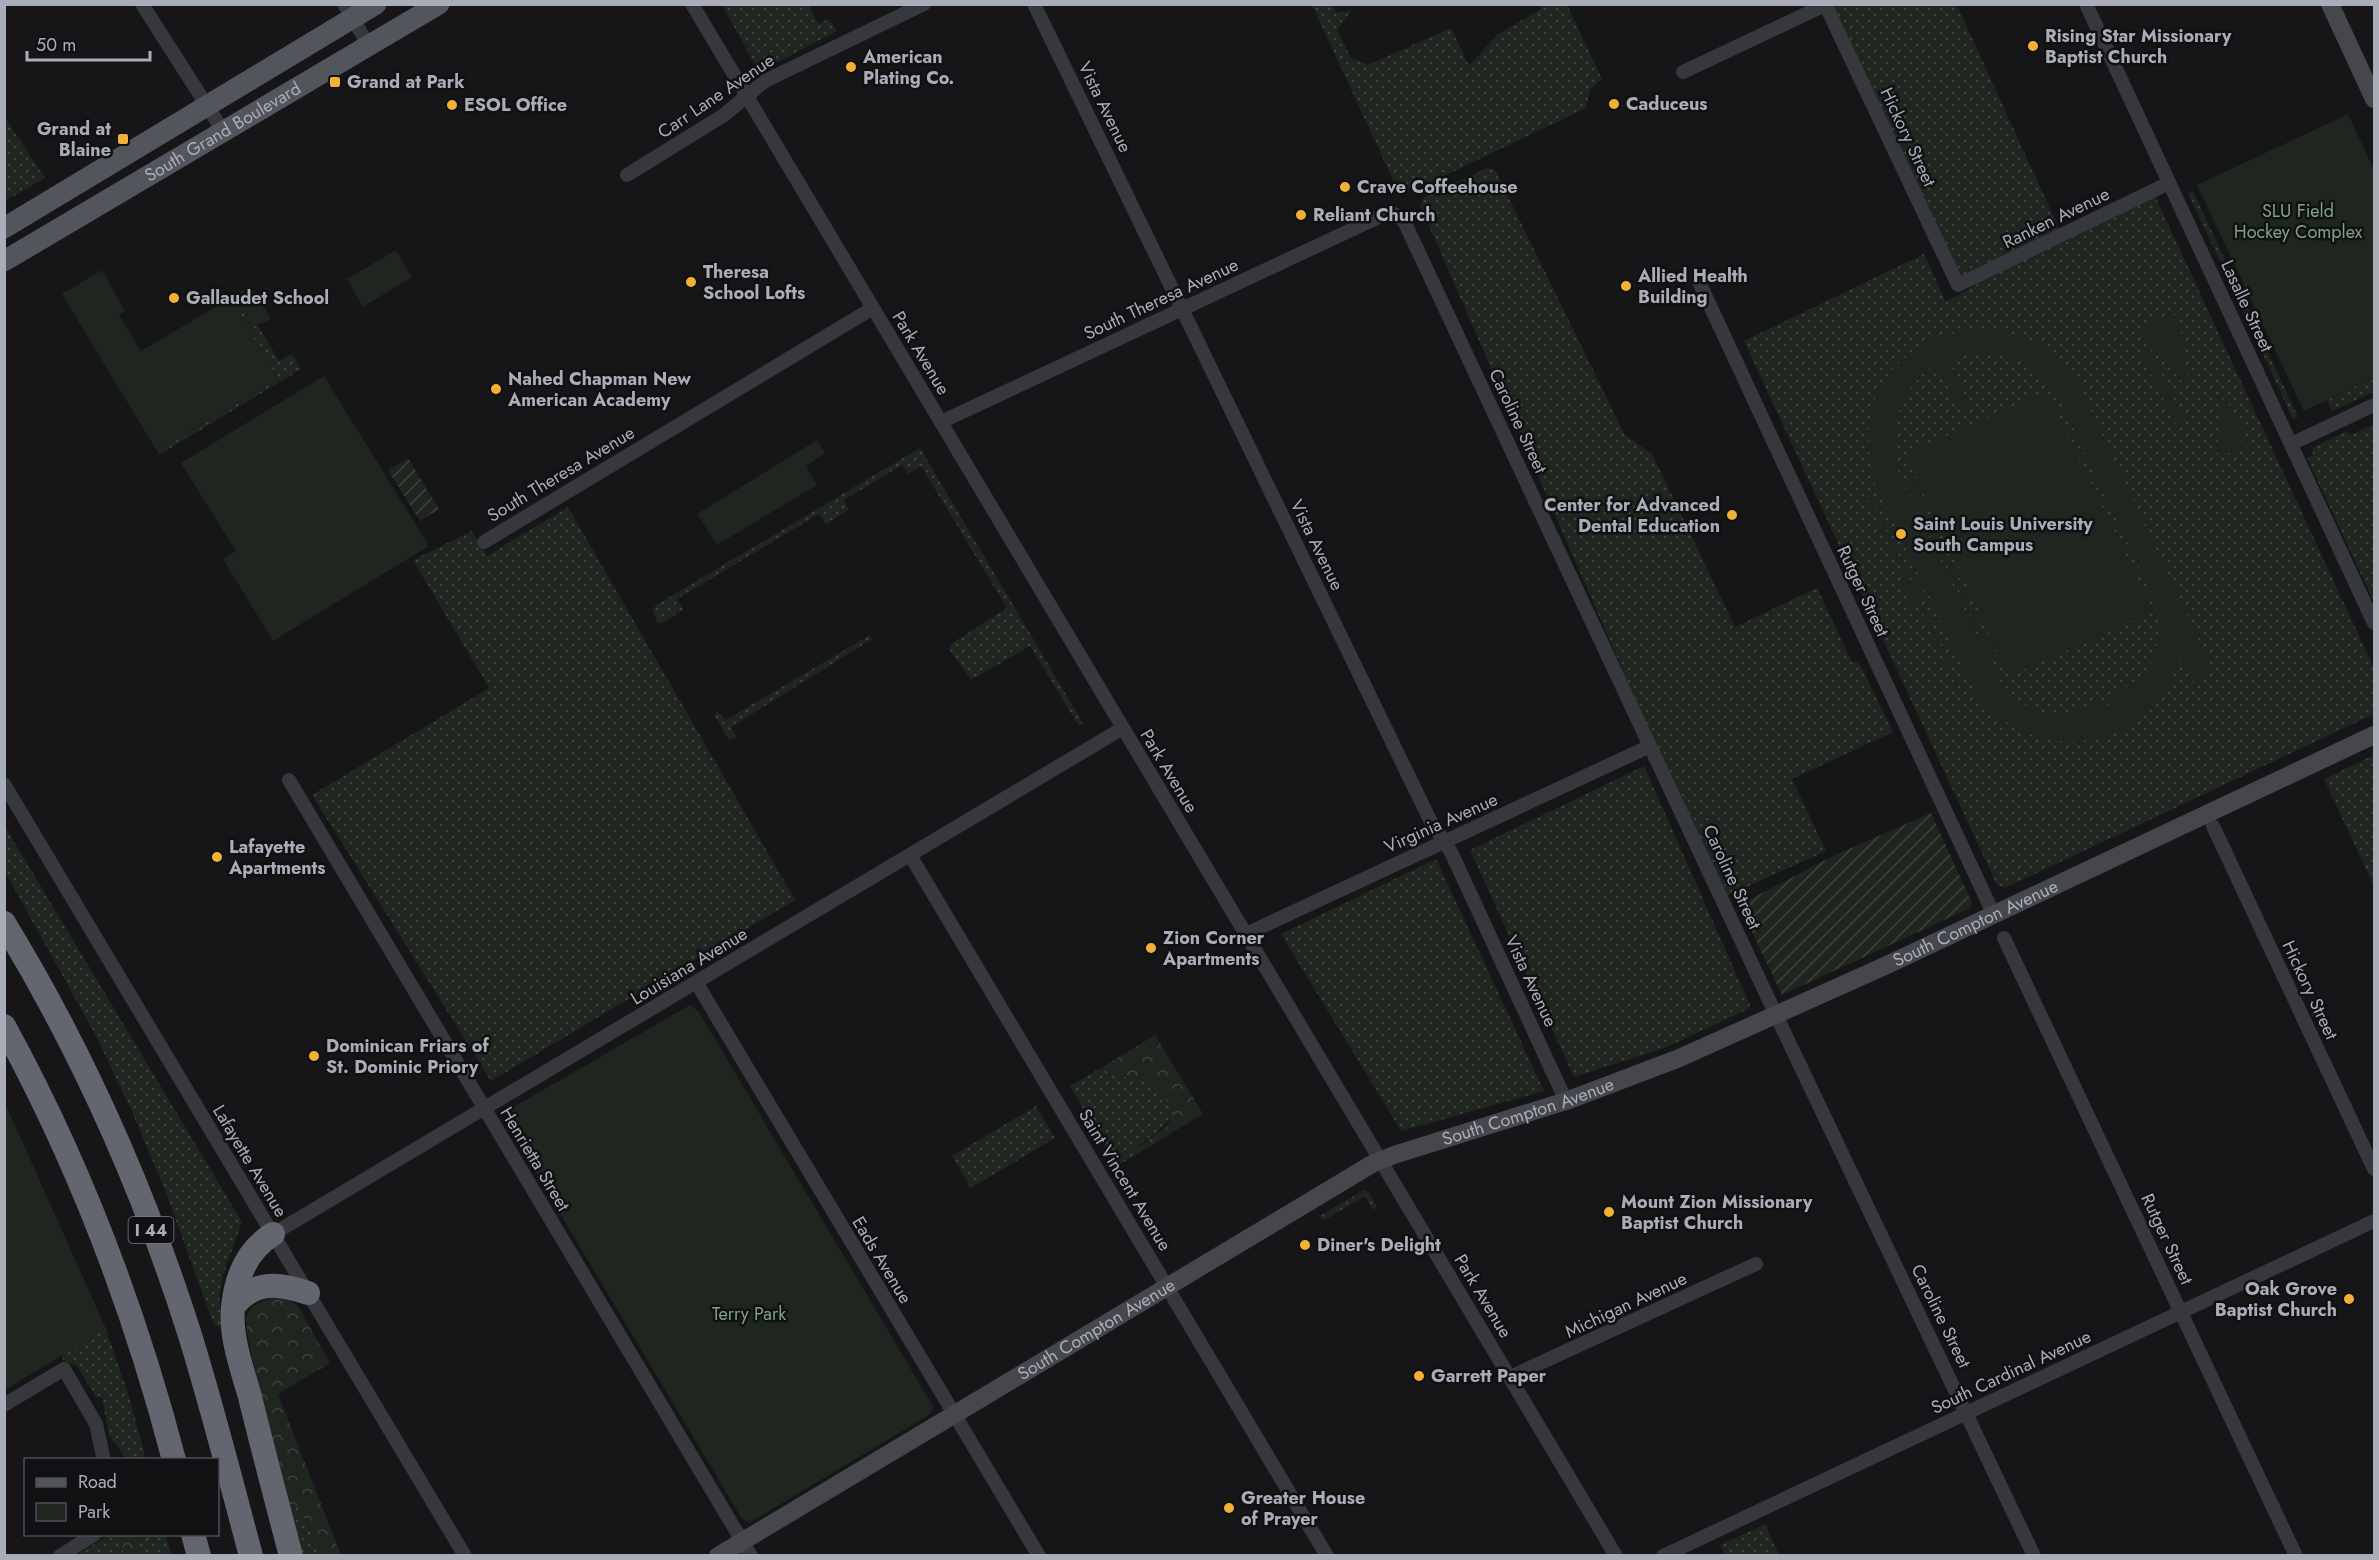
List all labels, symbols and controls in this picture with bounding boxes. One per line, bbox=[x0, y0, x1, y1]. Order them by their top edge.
place label: Rising Star Missionary Baptist Church bbox=[2045, 23, 2232, 70]
scale bar bbox=[27, 24, 150, 62]
text: 50 m bbox=[36, 32, 76, 58]
marker: Rising Star Missionary Baptist Church bbox=[2026, 39, 2040, 53]
place label: American Plating Co. bbox=[862, 44, 954, 91]
street label: Carr Lane Avenue bbox=[652, 47, 780, 145]
street label: Vista Avenue bbox=[1072, 57, 1138, 157]
marker: American Plating Co. bbox=[844, 60, 858, 74]
place label: Grand at Park bbox=[347, 69, 465, 95]
street label: South Grand Boulevard bbox=[140, 75, 306, 188]
marker: Grand at Park bbox=[328, 75, 342, 89]
street label: Hickory Street bbox=[1874, 83, 1943, 191]
place label: Caduceus bbox=[1626, 91, 1708, 117]
place label: ESOL Office bbox=[464, 92, 567, 118]
marker: Caduceus bbox=[1607, 97, 1621, 111]
marker: ESOL Office bbox=[445, 98, 459, 112]
place label: Grand at Blaine bbox=[37, 116, 111, 163]
marker: Grand at Blaine bbox=[116, 132, 130, 146]
place label: Crave Coffeehouse bbox=[1357, 174, 1518, 200]
marker: Crave Coffeehouse bbox=[1338, 180, 1352, 194]
street label: Ranken Avenue bbox=[1998, 181, 2114, 255]
park label: SLU Field Hockey Complex bbox=[2234, 198, 2363, 245]
place label: Reliant Church bbox=[1313, 202, 1435, 228]
marker: Reliant Church bbox=[1294, 208, 1308, 222]
street label: South Theresa Avenue bbox=[1079, 252, 1243, 346]
street label: Lasalle Street bbox=[2214, 256, 2280, 357]
place label: Theresa School Lofts bbox=[703, 259, 805, 306]
place label: Allied Health Building bbox=[1637, 263, 1748, 310]
marker: Theresa School Lofts bbox=[684, 275, 698, 289]
marker: Allied Health Building bbox=[1619, 279, 1633, 293]
place label: Gallaudet School bbox=[186, 285, 329, 311]
marker: Gallaudet School bbox=[167, 291, 181, 305]
street label: Park Avenue bbox=[886, 306, 956, 400]
street label: Caroline Street bbox=[1482, 364, 1554, 478]
place label: Nahed Chapman New American Academy bbox=[507, 366, 691, 413]
marker: Nahed Chapman New American Academy bbox=[489, 382, 503, 396]
street label: South Theresa Avenue bbox=[482, 420, 640, 528]
place label: Center for Advanced Dental Education bbox=[1544, 492, 1720, 539]
street label: Vista Avenue bbox=[1284, 495, 1350, 595]
marker: Center for Advanced Dental Education bbox=[1725, 508, 1739, 522]
place label: Saint Louis University South Campus bbox=[1913, 511, 2093, 558]
marker: Saint Louis University South Campus bbox=[1894, 527, 1908, 541]
street label: Rutger Street bbox=[1831, 541, 1896, 641]
street label: Park Avenue bbox=[1134, 724, 1204, 818]
street label: Virginia Avenue bbox=[1380, 786, 1502, 860]
street label: Caroline Street bbox=[1696, 820, 1768, 934]
place label: Lafayette Apartments bbox=[228, 834, 326, 881]
marker: Lafayette Apartments bbox=[210, 850, 224, 864]
street label: South Compton Avenue bbox=[1888, 873, 2062, 973]
street label: Louisiana Avenue bbox=[626, 921, 752, 1011]
place label: Zion Corner Apartments bbox=[1162, 925, 1265, 972]
street label: Vista Avenue bbox=[1498, 931, 1564, 1031]
street label: Hickory Street bbox=[2276, 936, 2345, 1044]
marker: Zion Corner Apartments bbox=[1144, 941, 1158, 955]
place label: Dominican Friars of St. Dominic Priory bbox=[326, 1033, 489, 1080]
marker: Dominican Friars of St. Dominic Priory bbox=[307, 1049, 321, 1063]
street label: South Compton Avenue bbox=[1439, 1071, 1618, 1152]
street label: Lafayette Avenue bbox=[206, 1100, 294, 1222]
street label: Henrietta Street bbox=[494, 1102, 577, 1217]
street label: Saint Vincent Avenue bbox=[1072, 1104, 1178, 1256]
place label: Mount Zion Missionary Baptist Church bbox=[1621, 1189, 1813, 1236]
street label: Rutger Street bbox=[2135, 1189, 2200, 1289]
marker: Mount Zion Missionary Baptist Church bbox=[1602, 1205, 1616, 1219]
street label: Eads Avenue bbox=[846, 1211, 918, 1309]
road number: I 44 bbox=[128, 1217, 174, 1243]
place label: Diner's Delight bbox=[1317, 1232, 1441, 1258]
marker: Diner's Delight bbox=[1298, 1238, 1312, 1252]
street label: Park Avenue bbox=[1448, 1249, 1518, 1343]
street label: Caroline Street bbox=[1905, 1260, 1978, 1373]
street label: Michigan Avenue bbox=[1561, 1265, 1691, 1345]
street label: South Compton Avenue bbox=[1012, 1272, 1180, 1387]
place label: Oak Grove Baptist Church bbox=[2215, 1276, 2337, 1323]
marker: Oak Grove Baptist Church bbox=[2342, 1292, 2356, 1306]
park label: Terry Park bbox=[712, 1301, 786, 1327]
street label: South Cardinal Avenue bbox=[1927, 1323, 2095, 1421]
place label: Garrett Paper bbox=[1431, 1363, 1547, 1389]
marker: Garrett Paper bbox=[1412, 1369, 1426, 1383]
legend bbox=[24, 1458, 219, 1536]
text: Road bbox=[78, 1469, 117, 1495]
place label: Greater House of Prayer bbox=[1241, 1485, 1365, 1532]
text: Park bbox=[78, 1499, 110, 1525]
marker: Greater House of Prayer bbox=[1222, 1501, 1236, 1515]

